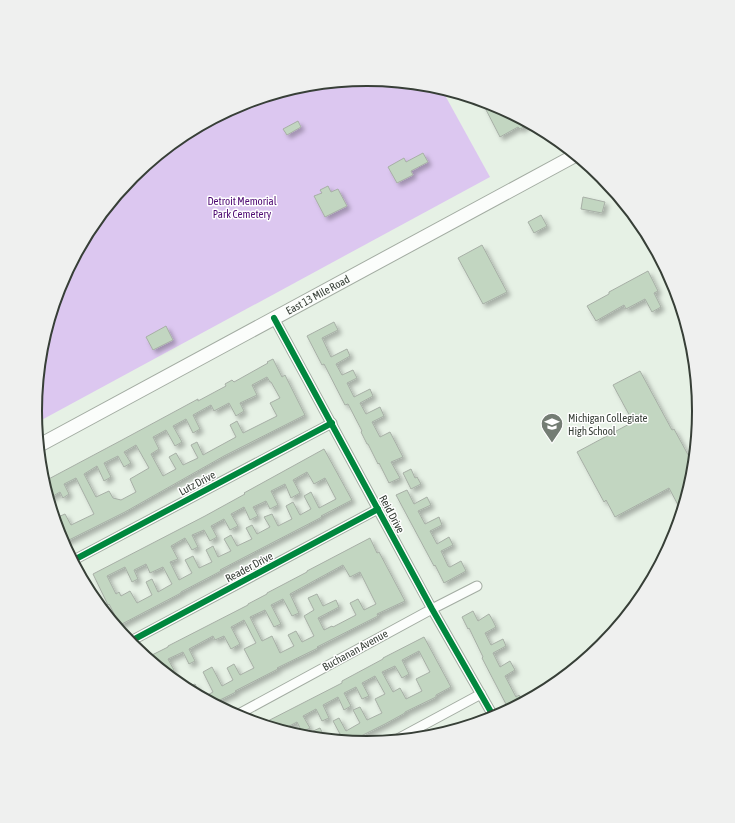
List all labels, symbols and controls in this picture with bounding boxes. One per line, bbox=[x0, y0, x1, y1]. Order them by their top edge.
park label: Detroit Memorial Park Cemetery bbox=[207, 195, 277, 220]
street label: East 13 Mile Road bbox=[284, 273, 352, 317]
school or university icon: Michigan Collegiate High School bbox=[539, 411, 565, 444]
place label: Michigan Collegiate High School bbox=[568, 412, 648, 437]
street label: Lutz Drive bbox=[177, 468, 217, 498]
street label: Reid Drive bbox=[377, 493, 407, 535]
street label: Reader Drive bbox=[223, 550, 275, 584]
street label: Buchanan Avenue bbox=[320, 627, 390, 673]

